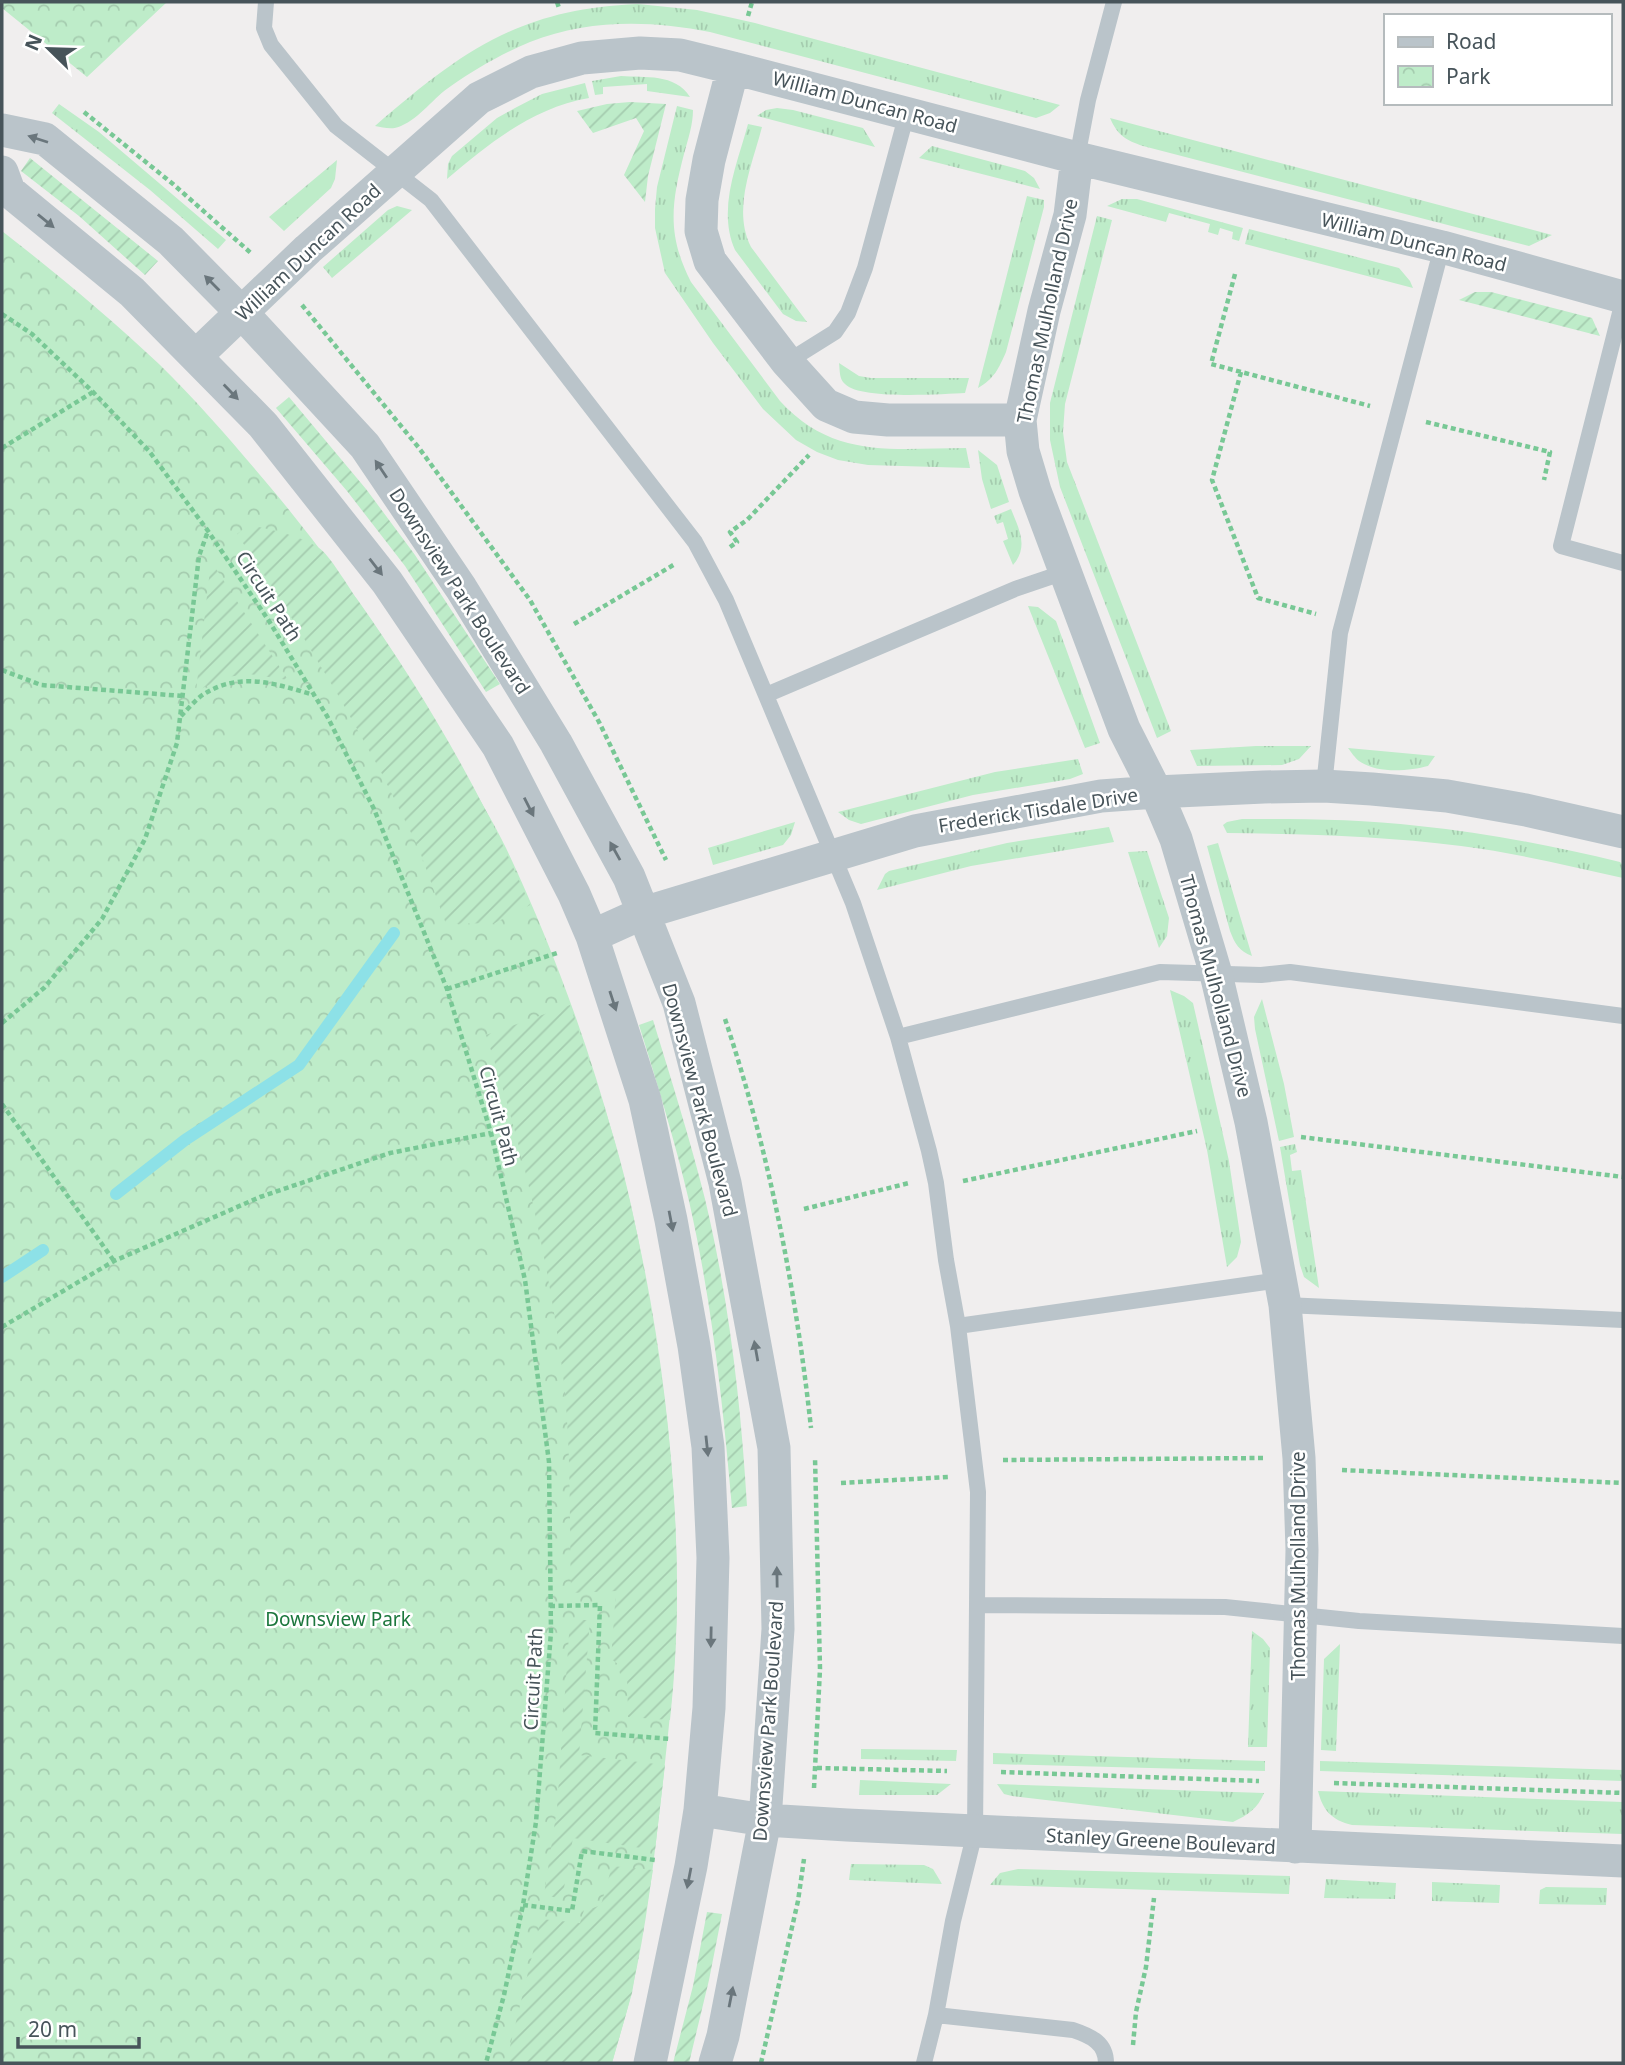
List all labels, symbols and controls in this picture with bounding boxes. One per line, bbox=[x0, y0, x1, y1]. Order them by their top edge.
north arrow bbox=[14, 14, 84, 84]
legend bbox=[1384, 14, 1611, 105]
text: Road bbox=[1446, 27, 1496, 55]
text: N bbox=[18, 30, 48, 55]
text: Park bbox=[1446, 62, 1491, 90]
street label: William Duncan Road bbox=[770, 65, 960, 139]
one-way arrow bbox=[27, 133, 48, 143]
street label: William Duncan Road bbox=[230, 178, 386, 326]
street label: Thomas Mulholland Drive bbox=[1010, 196, 1084, 426]
street label: William Duncan Road bbox=[1319, 206, 1509, 278]
one-way arrow bbox=[37, 214, 55, 229]
one-way arrow bbox=[204, 275, 220, 291]
one-way arrow bbox=[222, 384, 239, 400]
one-way arrow bbox=[375, 460, 388, 479]
street label: Downsview Park Boulevard bbox=[383, 483, 537, 699]
street label: Circuit Path bbox=[230, 546, 308, 646]
one-way arrow bbox=[368, 559, 383, 576]
street label: Frederick Tisdale Drive bbox=[936, 781, 1140, 839]
one-way arrow bbox=[523, 797, 535, 817]
one-way arrow bbox=[609, 841, 621, 861]
street label: Thomas Mulholland Drive bbox=[1174, 872, 1258, 1100]
street label: Downsview Park Boulevard bbox=[656, 980, 744, 1220]
one-way arrow bbox=[608, 991, 619, 1012]
street label: Circuit Path bbox=[473, 1063, 525, 1169]
one-way arrow bbox=[666, 1210, 677, 1232]
one-way arrow bbox=[751, 1340, 762, 1362]
one-way arrow bbox=[702, 1435, 713, 1457]
street label: Thomas Mulholland Drive bbox=[1285, 1451, 1311, 1681]
one-way arrow bbox=[771, 1566, 783, 1588]
street label: Downsview Park Boulevard bbox=[747, 1600, 789, 1842]
park label: Downsview Park bbox=[265, 1606, 411, 1632]
one-way arrow bbox=[706, 1626, 717, 1648]
street label: Circuit Path bbox=[517, 1627, 549, 1731]
street label: Stanley Greene Boulevard bbox=[1045, 1822, 1277, 1860]
one-way arrow bbox=[683, 1867, 694, 1889]
one-way arrow bbox=[725, 1986, 736, 2008]
scale bar bbox=[18, 2006, 138, 2050]
text: 20 m bbox=[28, 2015, 77, 2043]

